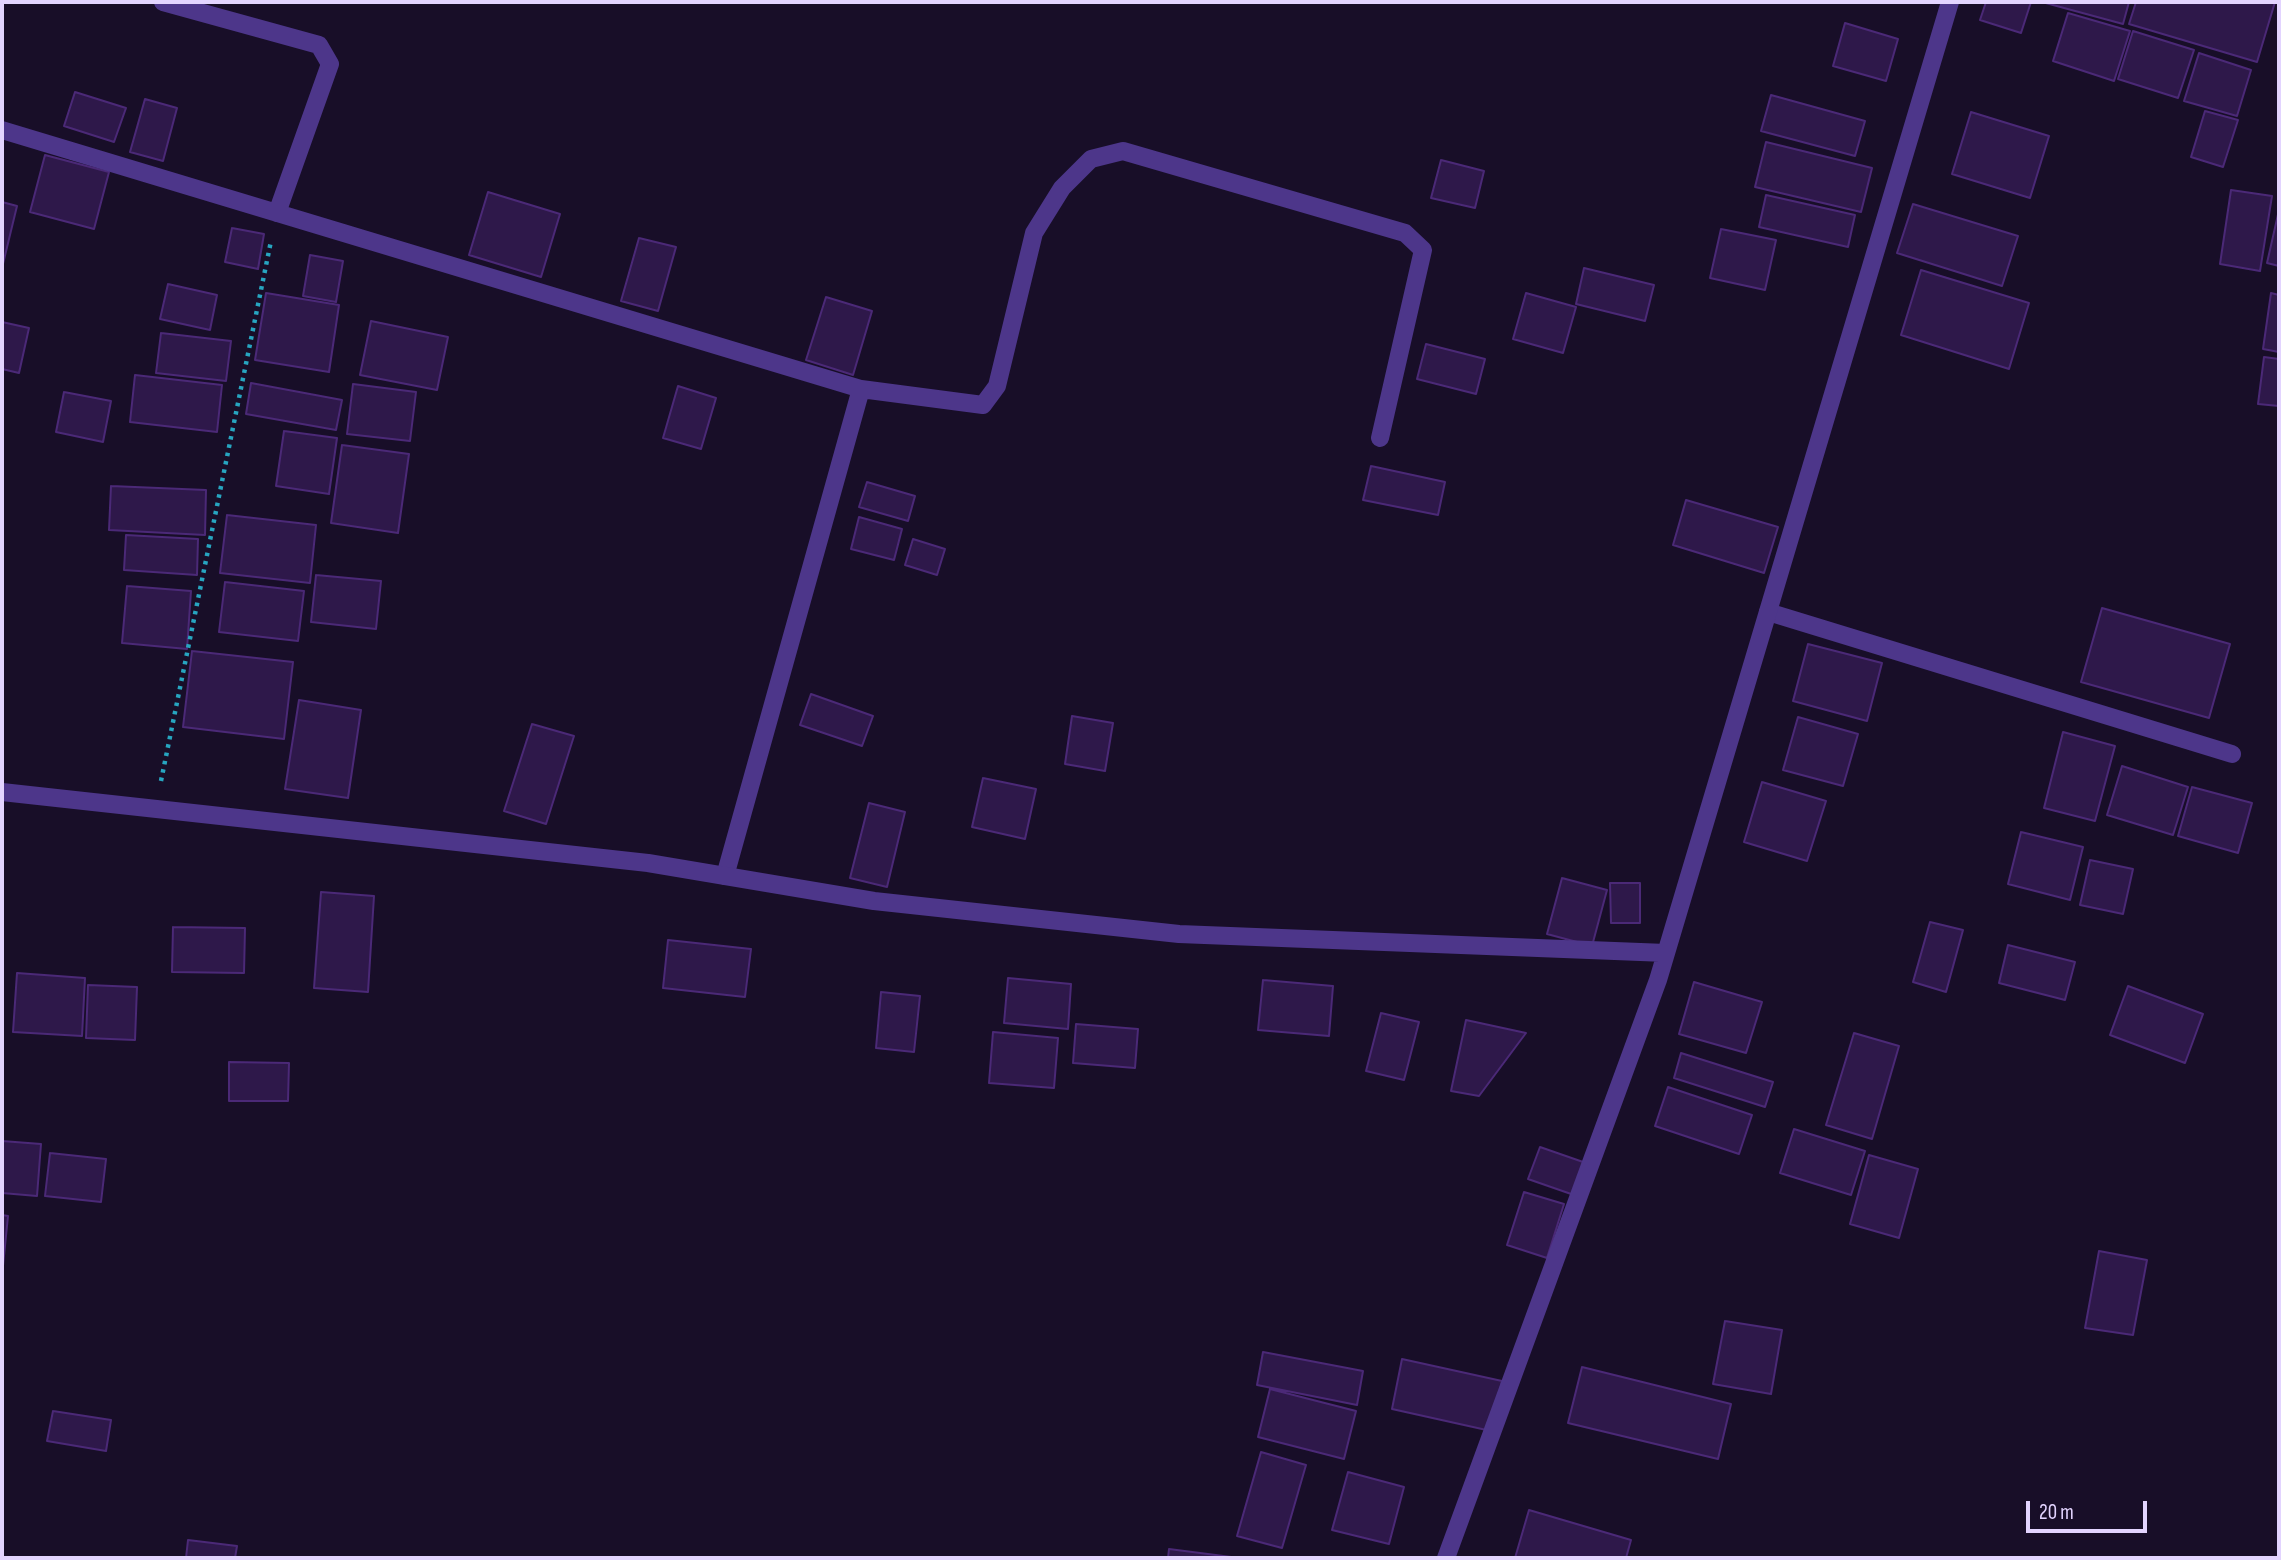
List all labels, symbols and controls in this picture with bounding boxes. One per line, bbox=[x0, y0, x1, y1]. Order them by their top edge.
scale bar bbox=[2029, 1486, 2150, 1530]
text: 20 m bbox=[2039, 1500, 2074, 1525]

